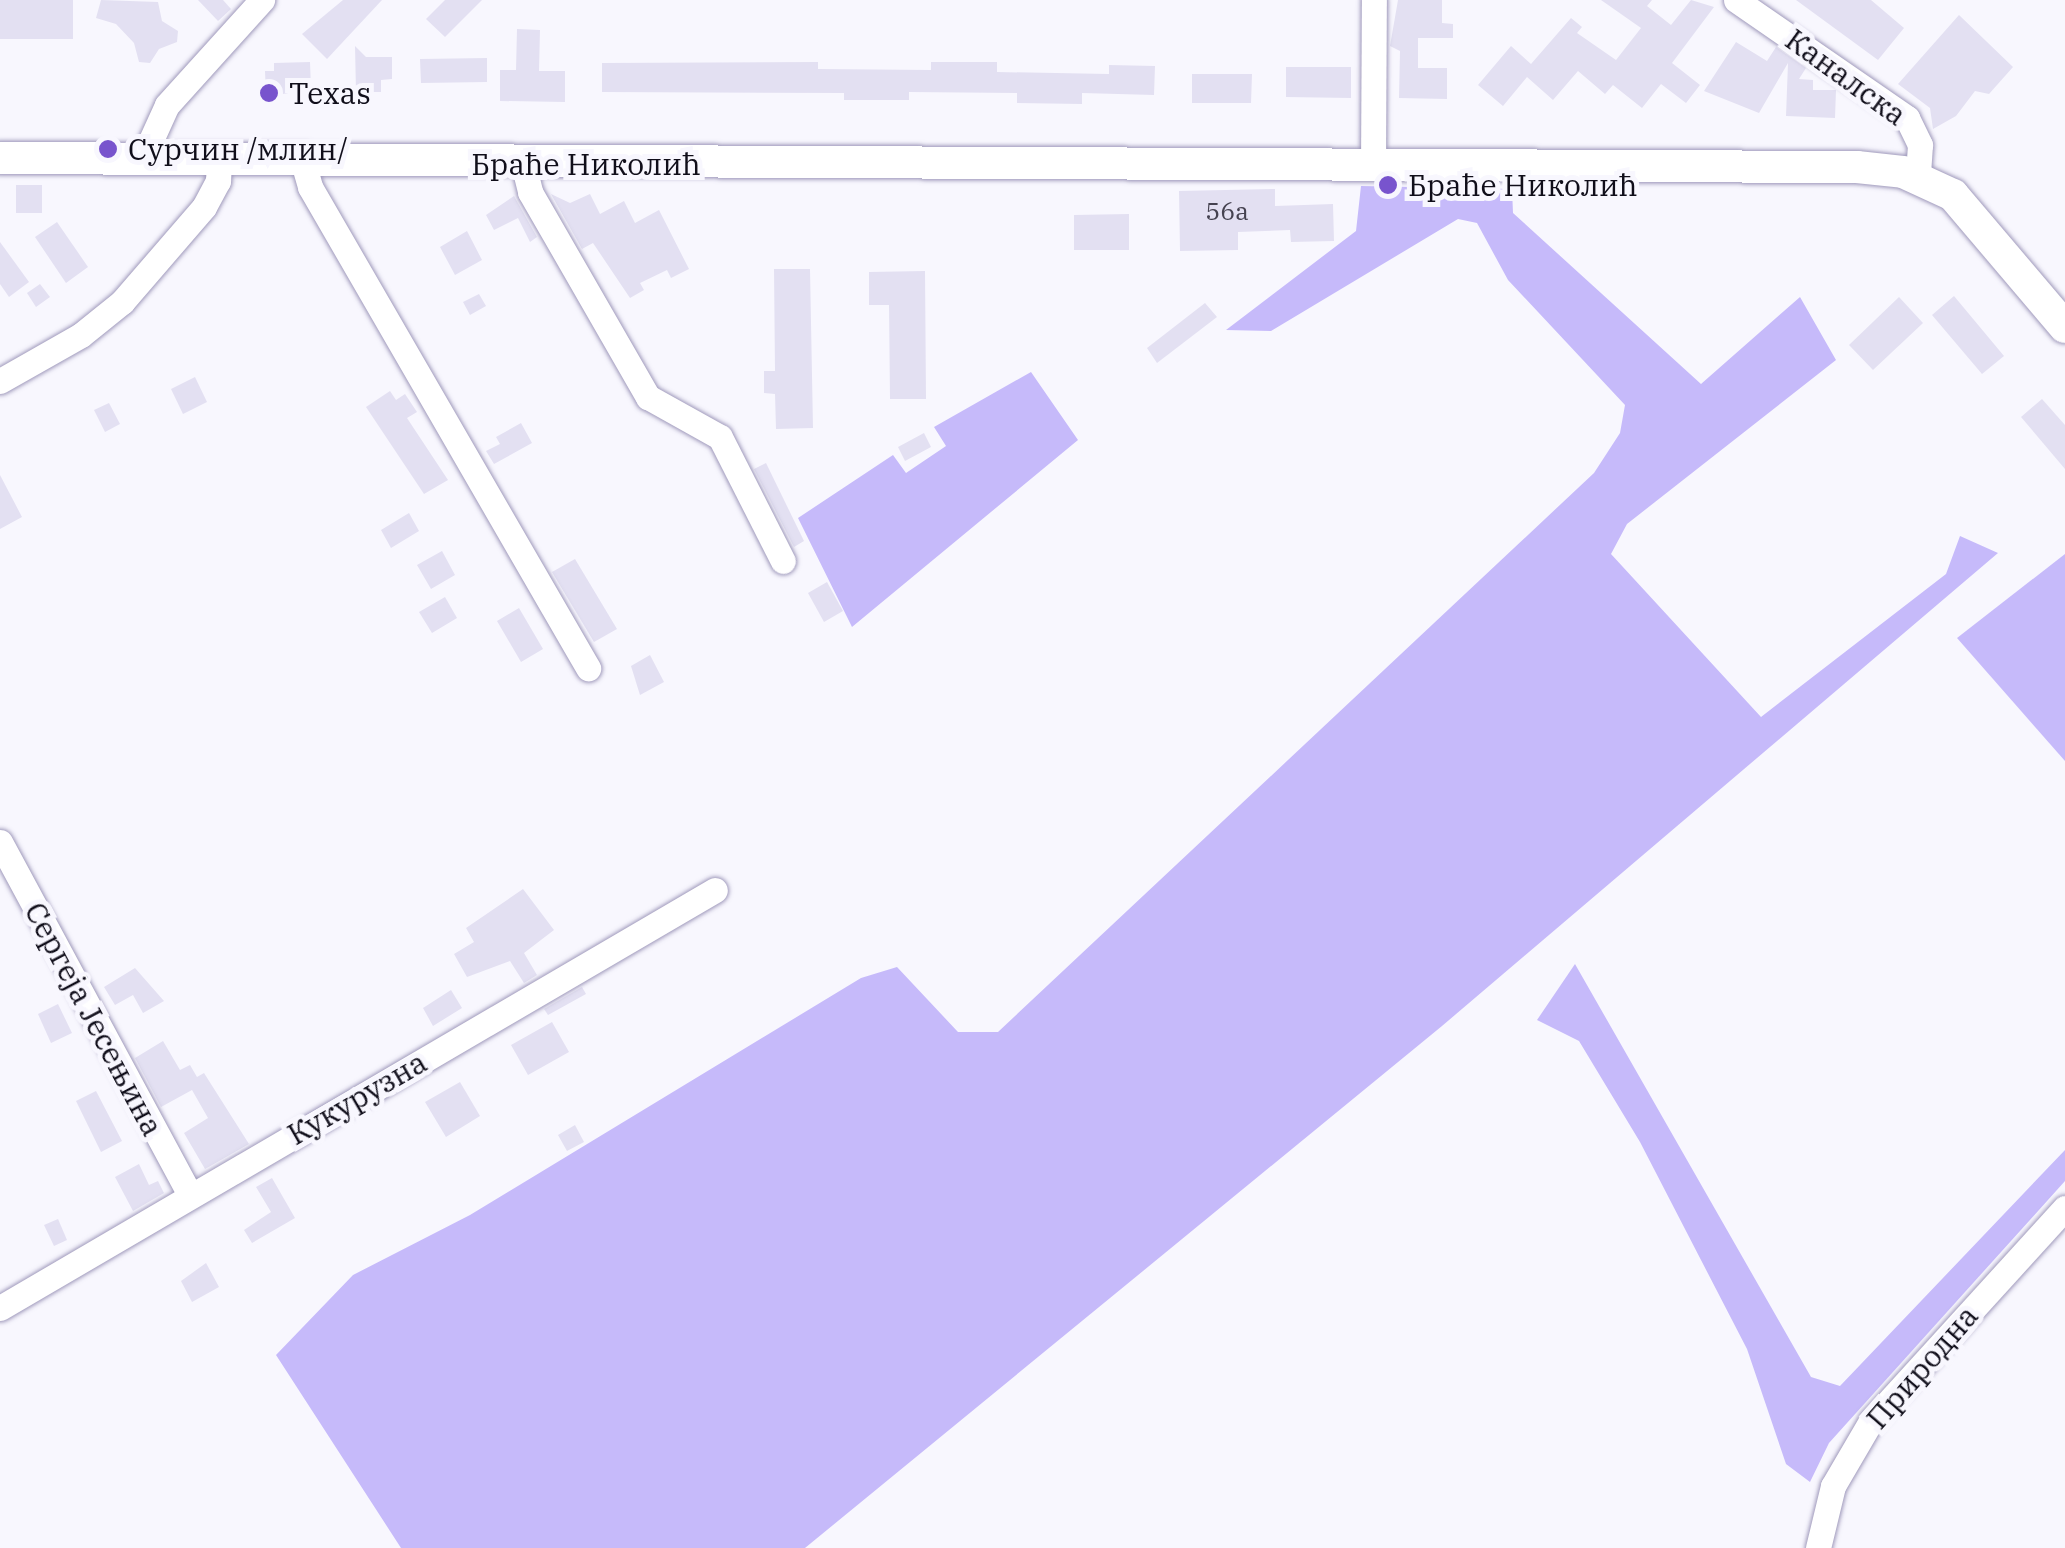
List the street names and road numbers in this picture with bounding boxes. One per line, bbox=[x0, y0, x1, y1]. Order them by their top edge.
street label: Каналска bbox=[1779, 21, 1913, 133]
street label: Браће Николић bbox=[471, 146, 701, 182]
street label: Сергеја Јесењина bbox=[17, 896, 171, 1142]
street label: Кукурузна bbox=[281, 1044, 433, 1152]
street label: Природна bbox=[1859, 1298, 1985, 1436]

